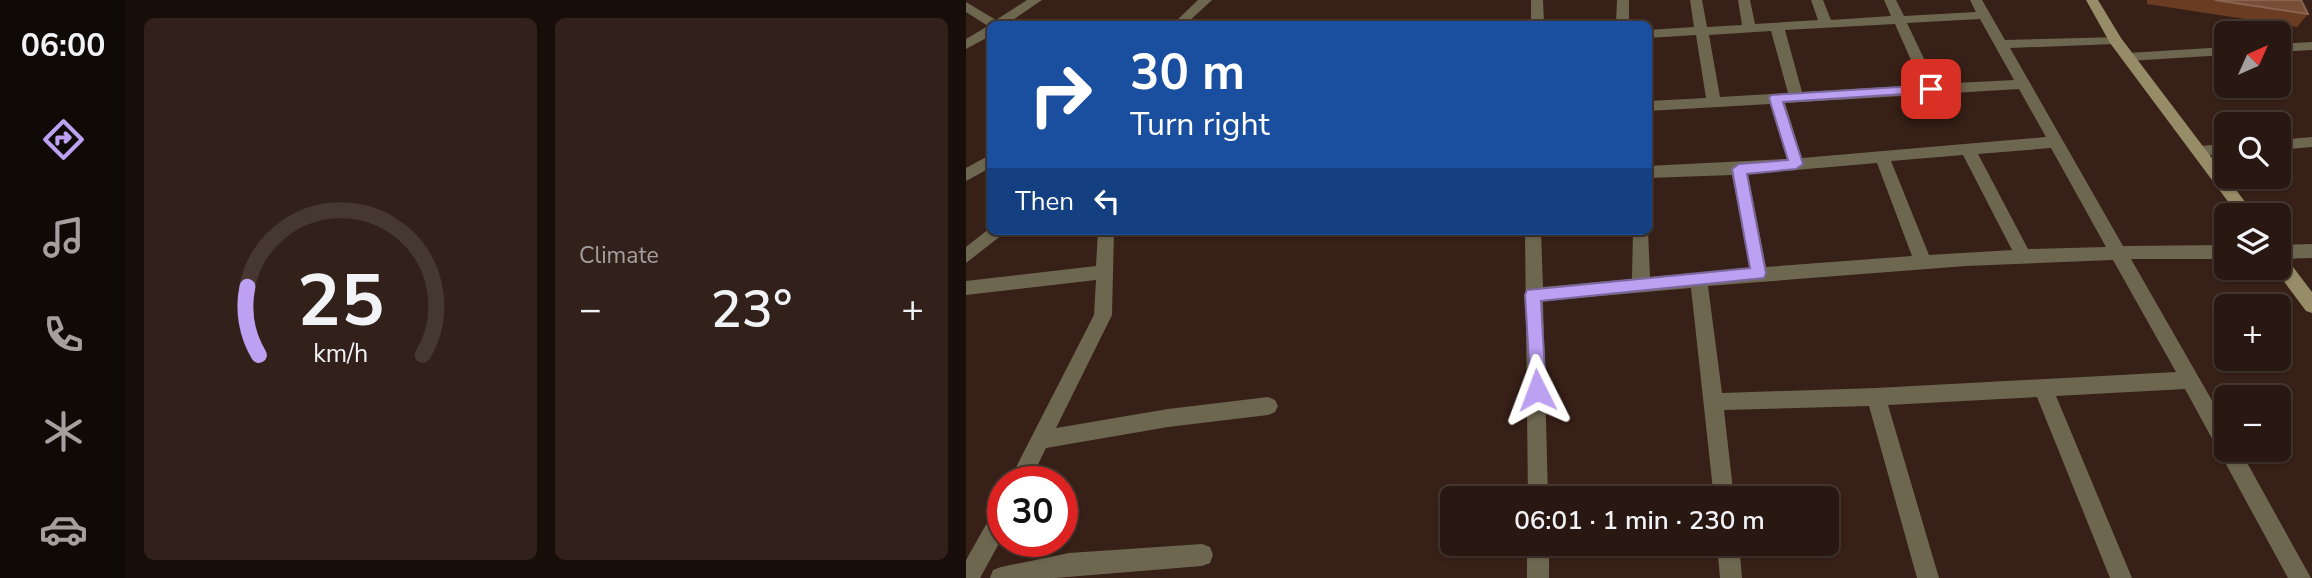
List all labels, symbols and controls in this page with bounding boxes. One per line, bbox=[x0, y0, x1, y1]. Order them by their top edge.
north arrow bbox=[2214, 21, 2291, 98]
map controls bbox=[2214, 21, 2291, 462]
text: 06:00 bbox=[21, 24, 105, 67]
text: 30 m bbox=[1130, 39, 1245, 106]
icon: right bbox=[1015, 49, 1106, 140]
pin bbox=[1901, 59, 1961, 119]
icon: arrive bbox=[1912, 70, 1950, 108]
text: Turn right bbox=[1130, 103, 1270, 146]
button: search bbox=[2214, 112, 2291, 189]
icon: directions bbox=[39, 115, 88, 164]
icon: left bbox=[1088, 182, 1126, 220]
text: Then bbox=[1015, 184, 1074, 219]
button: layers bbox=[2214, 203, 2291, 280]
icon: music bbox=[39, 213, 88, 262]
text: Climate bbox=[579, 240, 659, 271]
text: 25 bbox=[297, 251, 384, 351]
text: 23° bbox=[711, 274, 792, 345]
text: − bbox=[579, 284, 602, 335]
text: + bbox=[901, 284, 924, 335]
button: + bbox=[2214, 294, 2291, 371]
icon: phone bbox=[39, 310, 88, 359]
text: km/h bbox=[313, 337, 368, 371]
position arrow bbox=[1500, 353, 1574, 427]
button: − bbox=[2214, 385, 2291, 462]
icon: climate bbox=[39, 407, 88, 456]
speed limit sign: 30 bbox=[987, 466, 1078, 557]
text: 06:01 · 1 min · 230 m bbox=[1514, 503, 1765, 538]
icon: car bbox=[39, 505, 88, 554]

